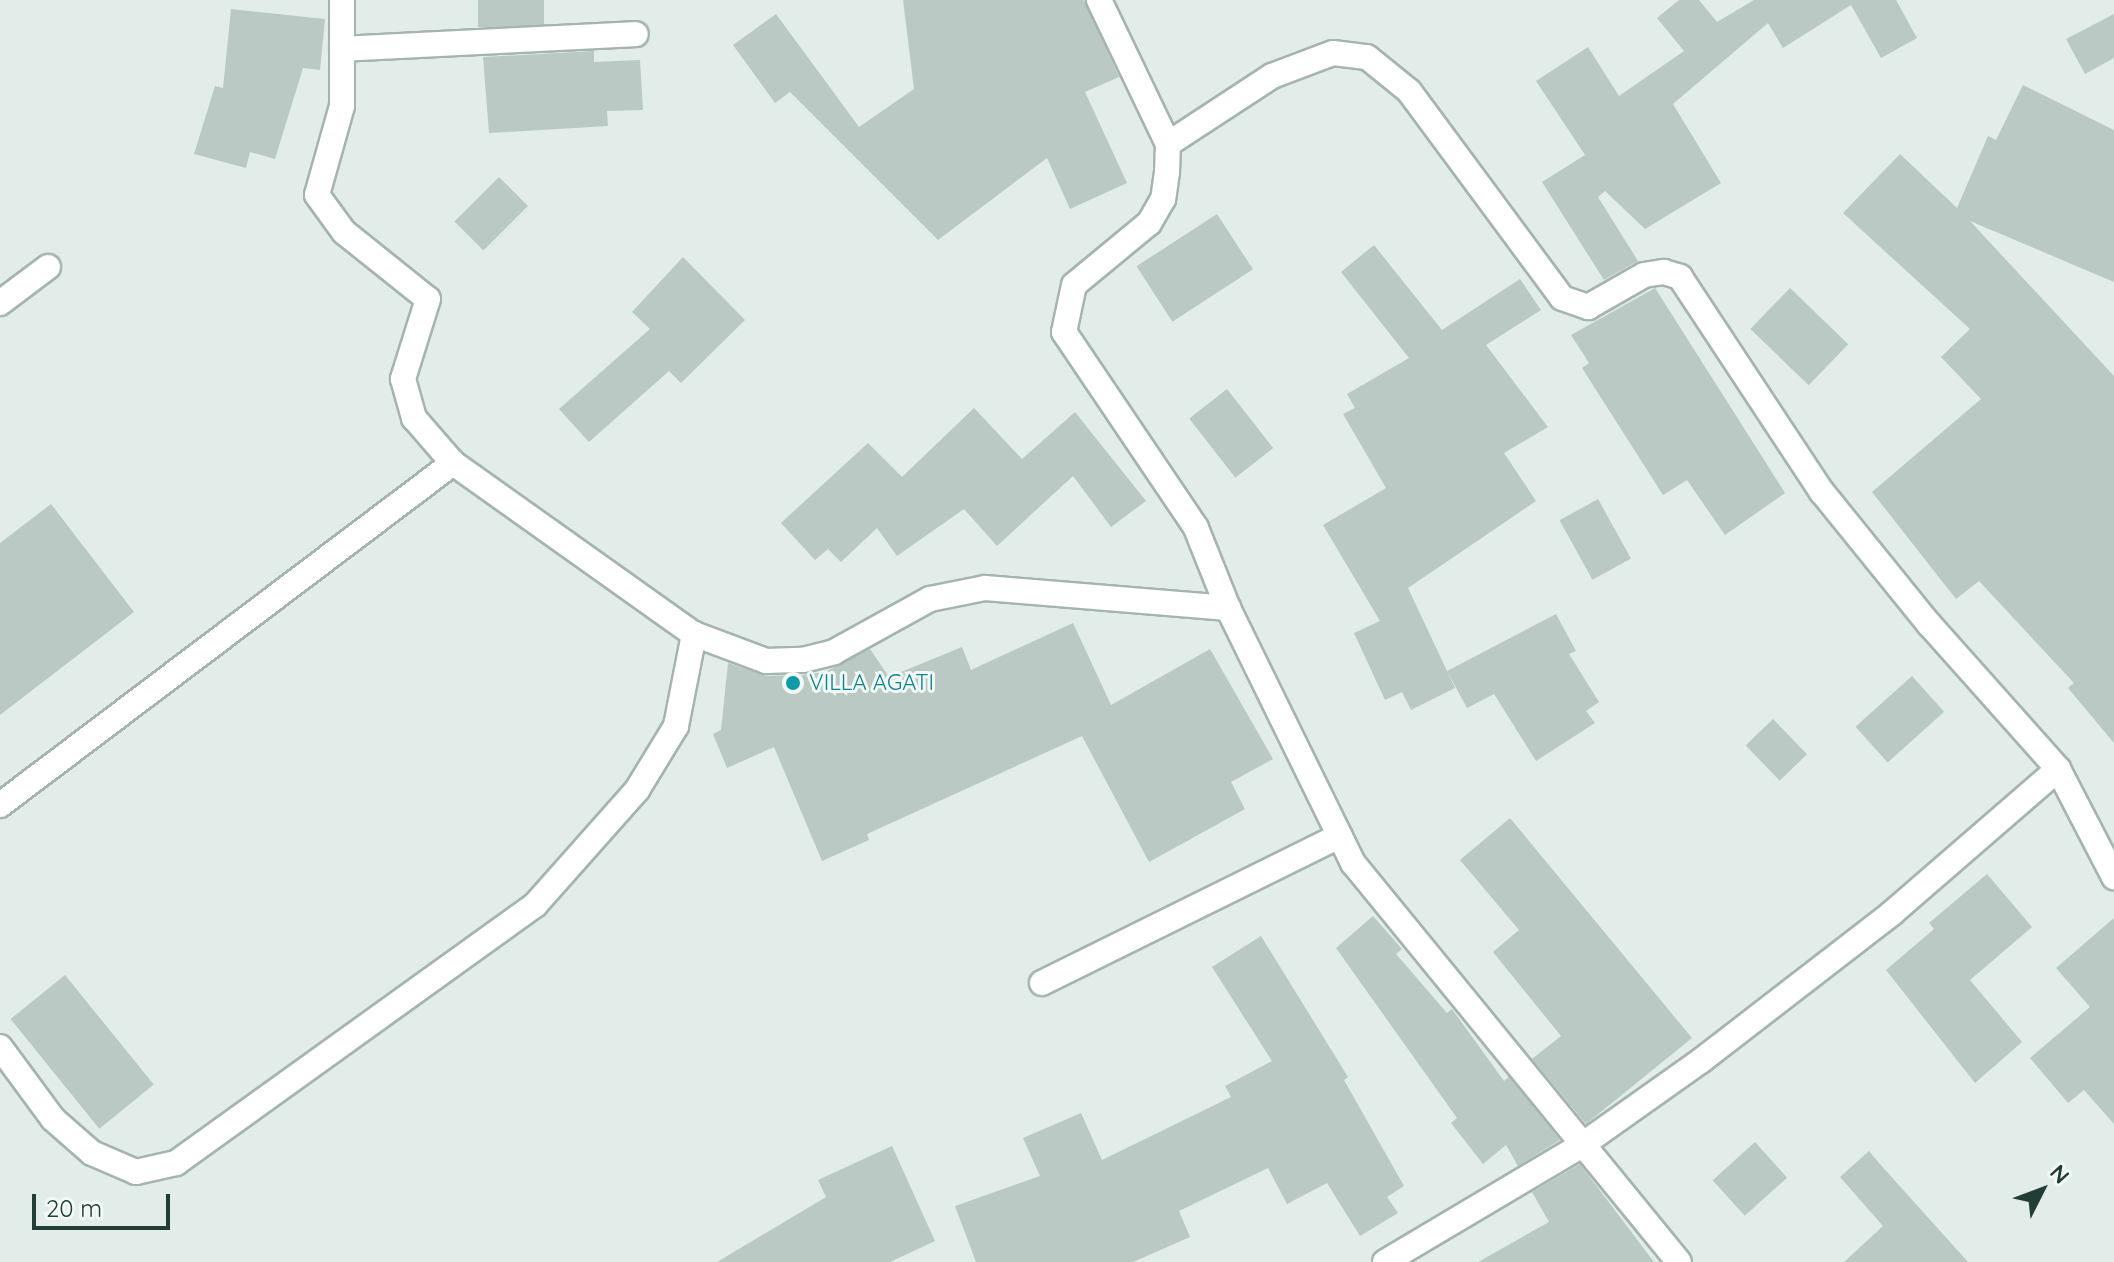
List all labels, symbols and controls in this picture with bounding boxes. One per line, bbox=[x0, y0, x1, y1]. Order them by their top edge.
place label: VILLA AGATI bbox=[809, 670, 934, 696]
marker: VILLA AGATI bbox=[784, 674, 802, 692]
north arrow bbox=[2002, 1150, 2082, 1230]
text: N bbox=[2044, 1159, 2076, 1189]
scale bar bbox=[36, 1178, 174, 1228]
text: 20 m bbox=[46, 1193, 102, 1223]

